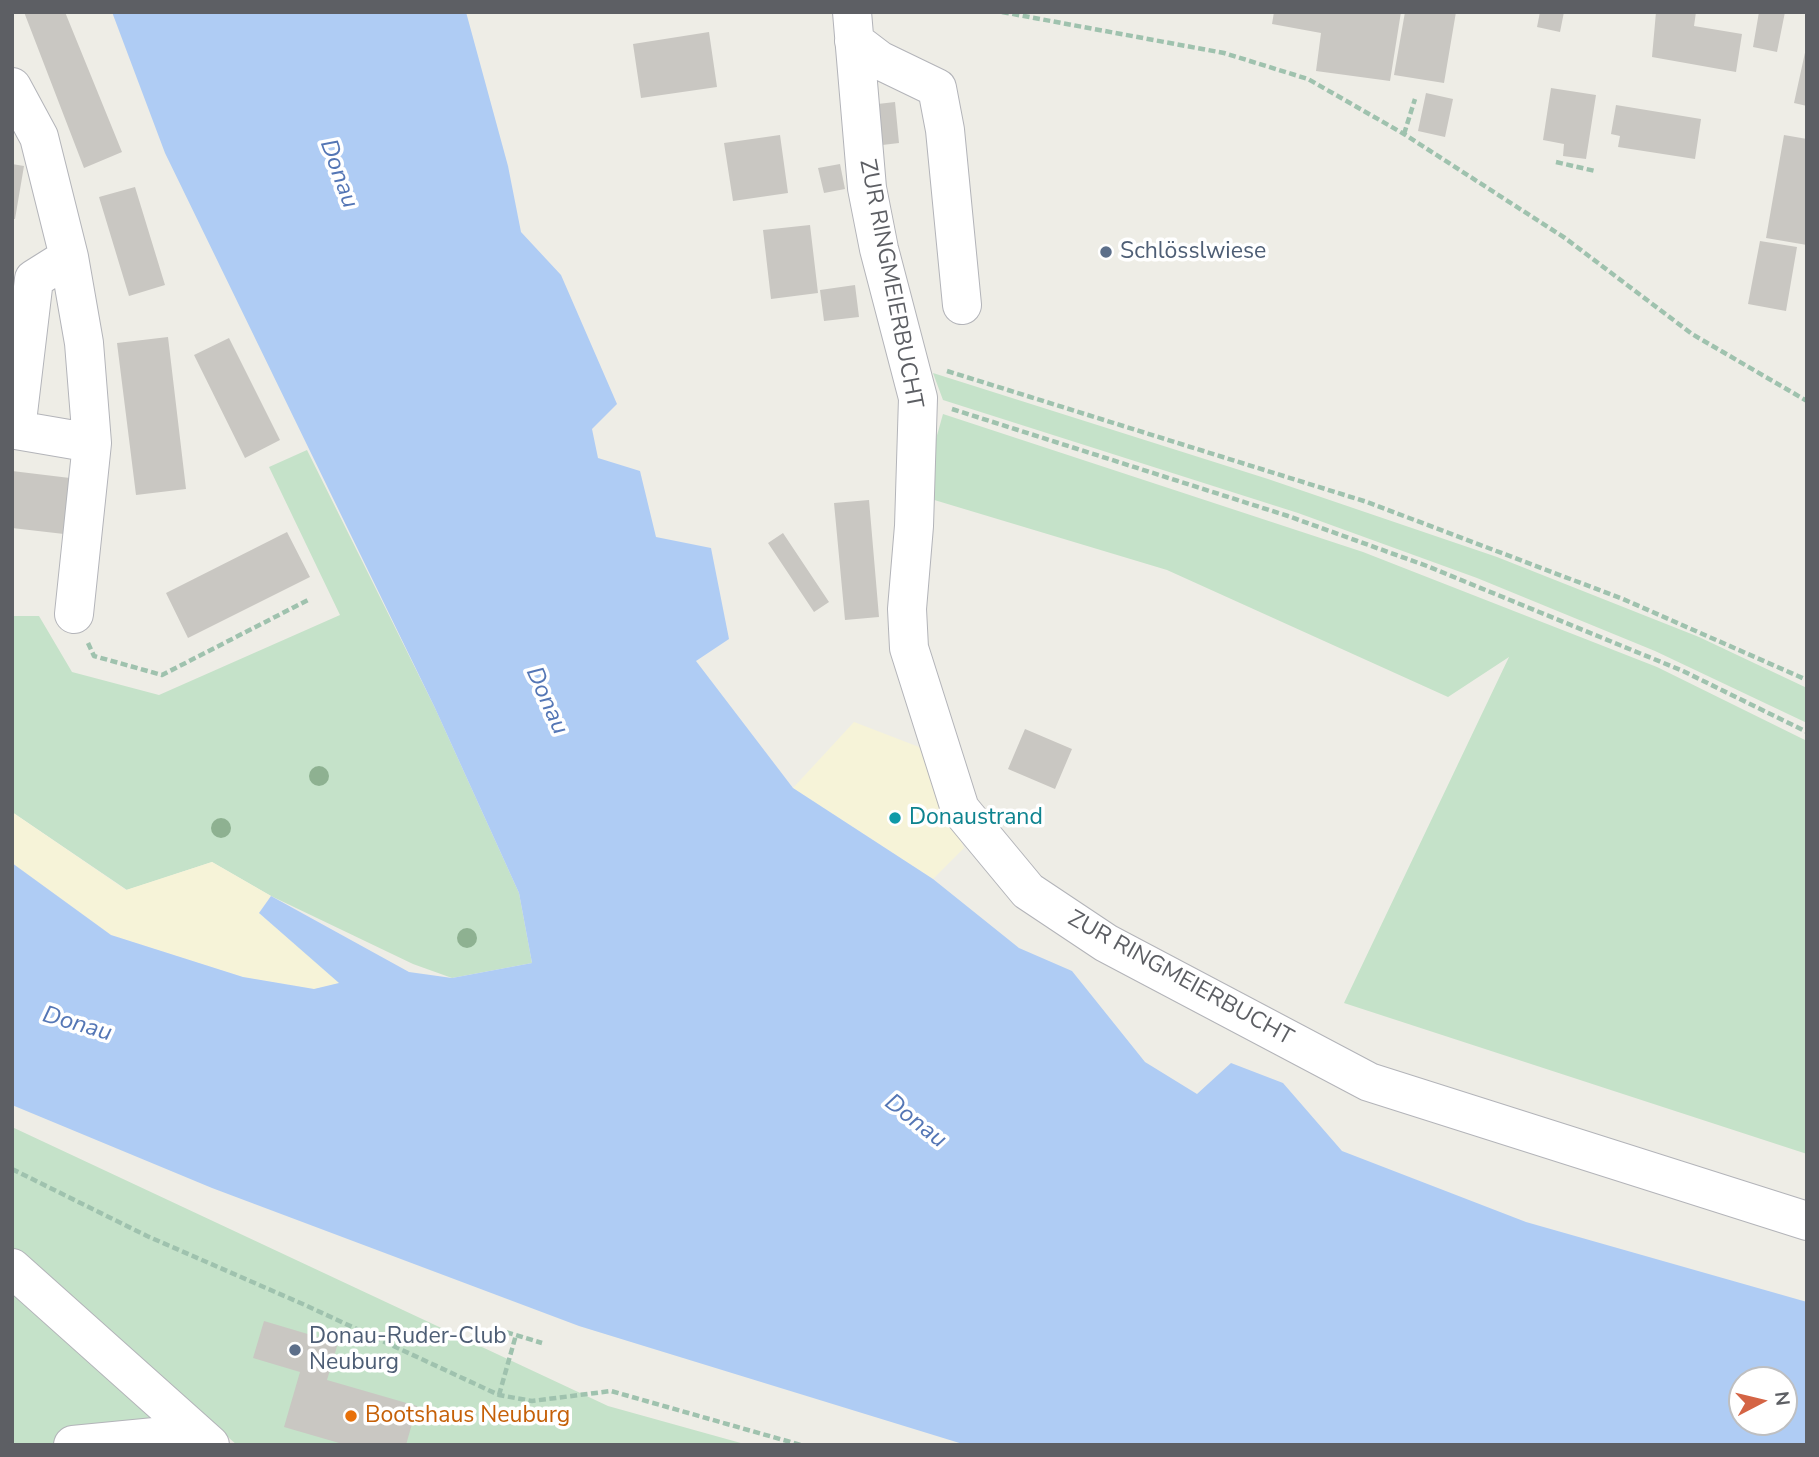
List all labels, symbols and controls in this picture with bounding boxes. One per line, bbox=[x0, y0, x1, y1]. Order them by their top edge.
water label: Donau bbox=[312, 136, 364, 212]
street label: ZUR RINGMEIERBUCHT bbox=[852, 157, 928, 411]
place label: Schlösslwiese bbox=[1120, 238, 1266, 266]
marker: Schlösslwiese bbox=[1098, 244, 1114, 260]
water label: Donau bbox=[518, 663, 574, 739]
place label: Donaustrand bbox=[909, 804, 1043, 832]
marker: Donaustrand bbox=[887, 810, 903, 826]
street label: ZUR RINGMEIERBUCHT bbox=[1062, 905, 1298, 1053]
water label: Donau bbox=[39, 1001, 115, 1049]
water label: Donau bbox=[878, 1089, 952, 1155]
place label: Donau-Ruder-Club Neuburg bbox=[309, 1323, 507, 1377]
marker: Donau-Ruder-Club Neuburg bbox=[287, 1342, 303, 1358]
north arrow bbox=[1728, 1366, 1798, 1436]
text: N bbox=[1768, 1390, 1796, 1407]
place label: Bootshaus Neuburg bbox=[365, 1402, 570, 1430]
marker: Bootshaus Neuburg bbox=[343, 1408, 359, 1424]

